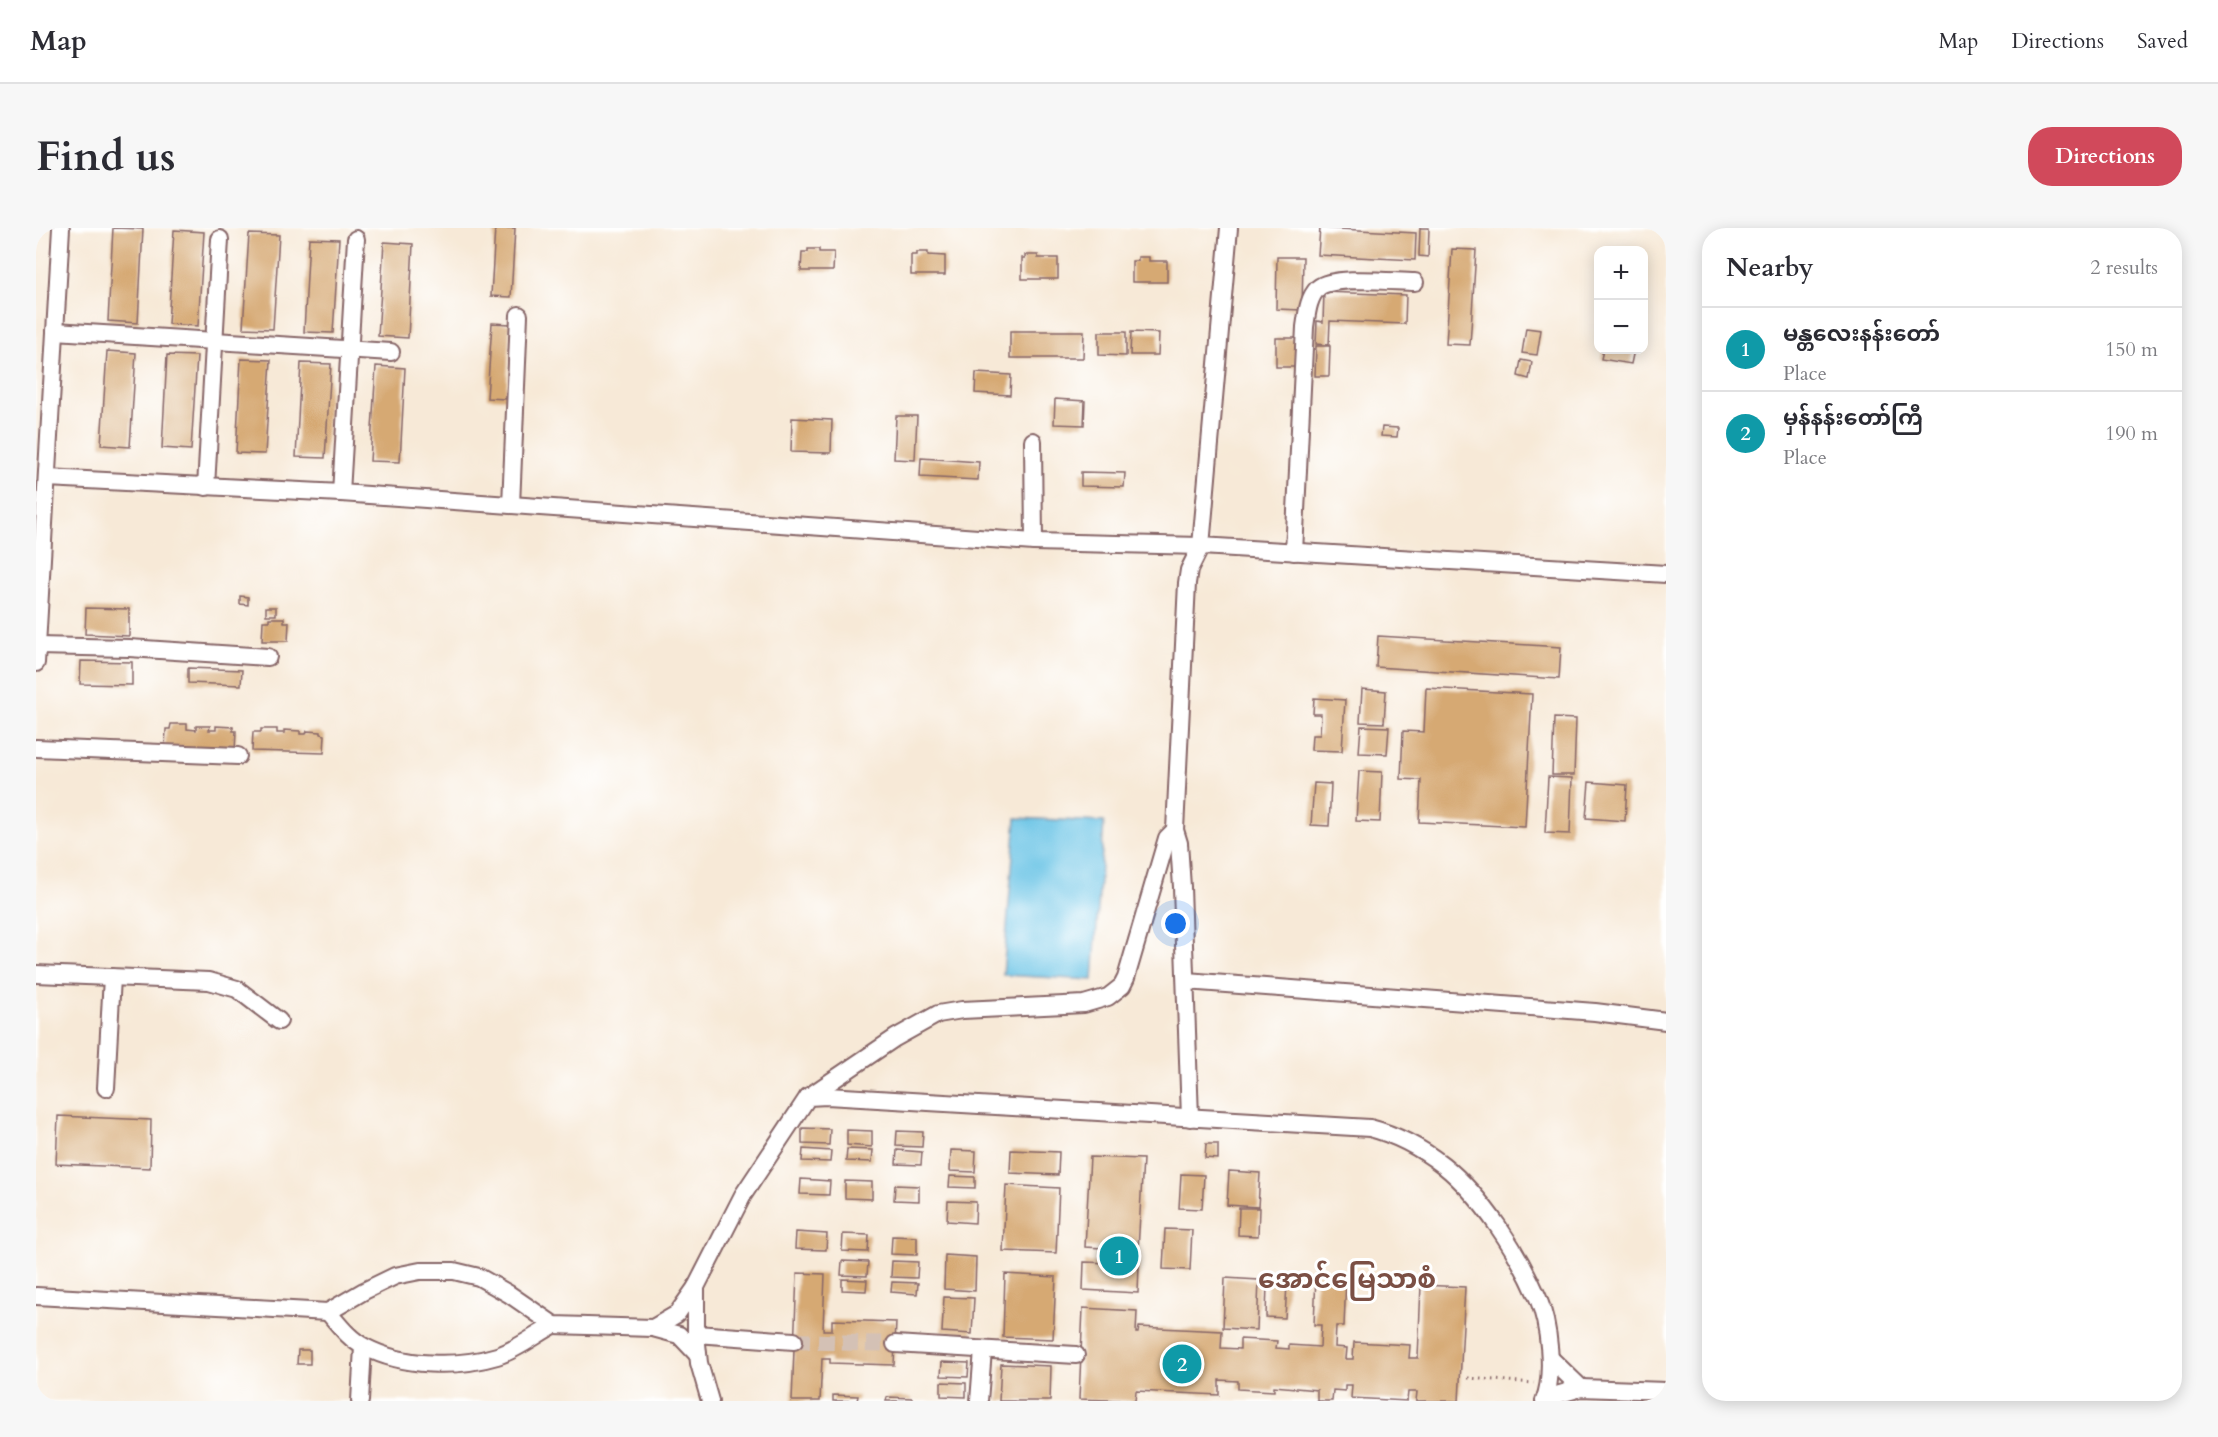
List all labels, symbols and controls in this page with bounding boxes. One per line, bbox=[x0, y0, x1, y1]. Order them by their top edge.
text: Map bbox=[30, 22, 87, 60]
text: Map bbox=[1938, 27, 1978, 56]
text: Directions bbox=[2011, 27, 2104, 56]
text: Saved bbox=[2137, 27, 2188, 56]
button: Directions bbox=[2028, 127, 2182, 186]
text: Find us bbox=[36, 128, 176, 185]
map controls bbox=[1594, 246, 1648, 354]
button: + bbox=[1594, 246, 1648, 300]
text: Nearby bbox=[1726, 250, 1814, 285]
text: 2 results bbox=[2090, 254, 2158, 281]
button: − bbox=[1594, 300, 1648, 354]
text: မန္တလေးနန်းတော် bbox=[1783, 319, 1940, 349]
text: 1 bbox=[1740, 336, 1751, 363]
text: 150 m bbox=[2105, 336, 2158, 363]
text: Place bbox=[1783, 360, 1827, 387]
text: မှန်နန်းတော်ကြီ bbox=[1783, 403, 1923, 433]
text: 2 bbox=[1740, 420, 1751, 447]
text: 190 m bbox=[2105, 420, 2158, 447]
text: Place bbox=[1783, 444, 1827, 471]
your location bbox=[1161, 909, 1190, 938]
pin: 1 bbox=[1100, 1234, 1138, 1278]
district label: အောင်မြေသာစံ bbox=[1258, 1260, 1436, 1301]
pin: 2 bbox=[1162, 1342, 1202, 1386]

